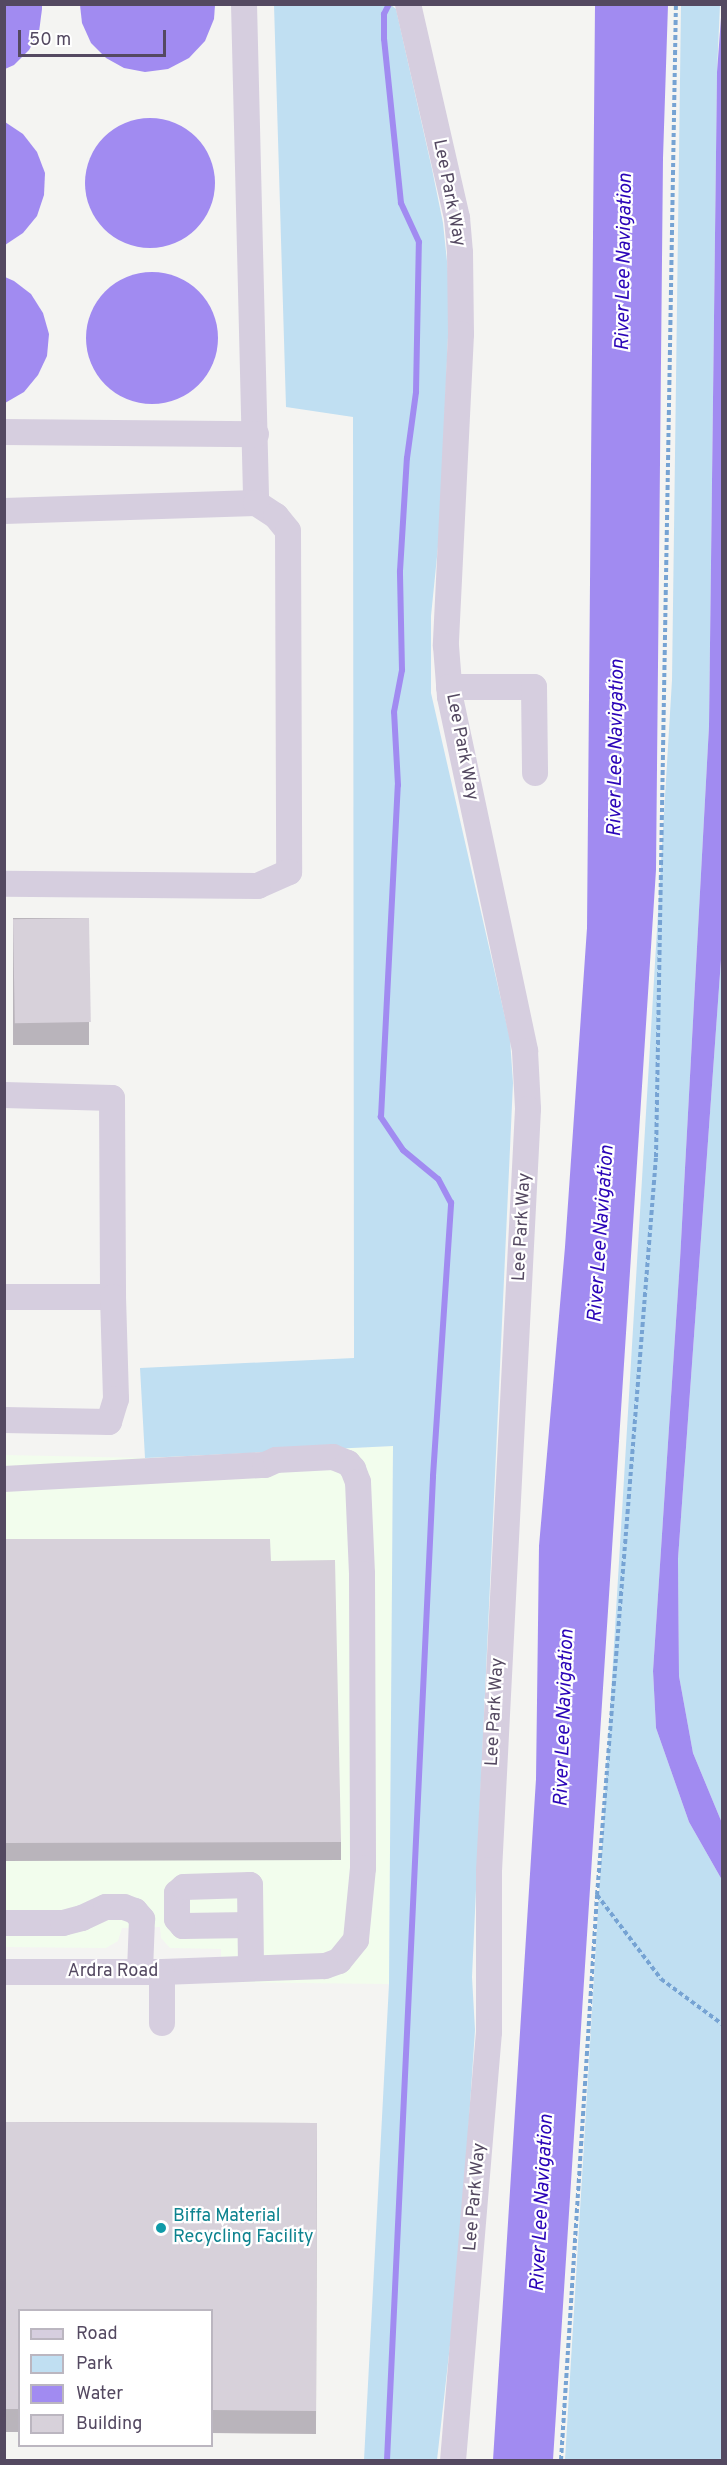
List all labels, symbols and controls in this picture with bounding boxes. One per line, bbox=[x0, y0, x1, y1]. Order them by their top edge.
scale bar bbox=[21, 18, 170, 56]
text: 50 m bbox=[29, 29, 71, 52]
street label: Lee Park Way bbox=[427, 137, 469, 249]
water label: River Lee Navigation bbox=[611, 173, 639, 351]
water label: River Lee Navigation bbox=[603, 659, 631, 837]
street label: Lee Park Way bbox=[440, 691, 482, 803]
water label: River Lee Navigation bbox=[584, 1145, 620, 1323]
street label: Lee Park Way bbox=[509, 1172, 537, 1282]
water label: River Lee Navigation bbox=[550, 1629, 580, 1807]
street label: Lee Park Way bbox=[482, 1657, 510, 1767]
street label: Ardra Road bbox=[68, 1961, 158, 1983]
water label: River Lee Navigation bbox=[526, 2114, 560, 2292]
street label: Lee Park Way bbox=[460, 2142, 492, 2252]
place label: Biffa Material Recycling Facility bbox=[173, 2207, 313, 2250]
marker: Biffa Material Recycling Facility bbox=[154, 2221, 168, 2235]
legend bbox=[18, 2309, 213, 2447]
text: Road bbox=[76, 2323, 118, 2346]
text: Park bbox=[76, 2353, 113, 2376]
text: Water bbox=[76, 2383, 123, 2406]
text: Building bbox=[76, 2413, 142, 2436]

